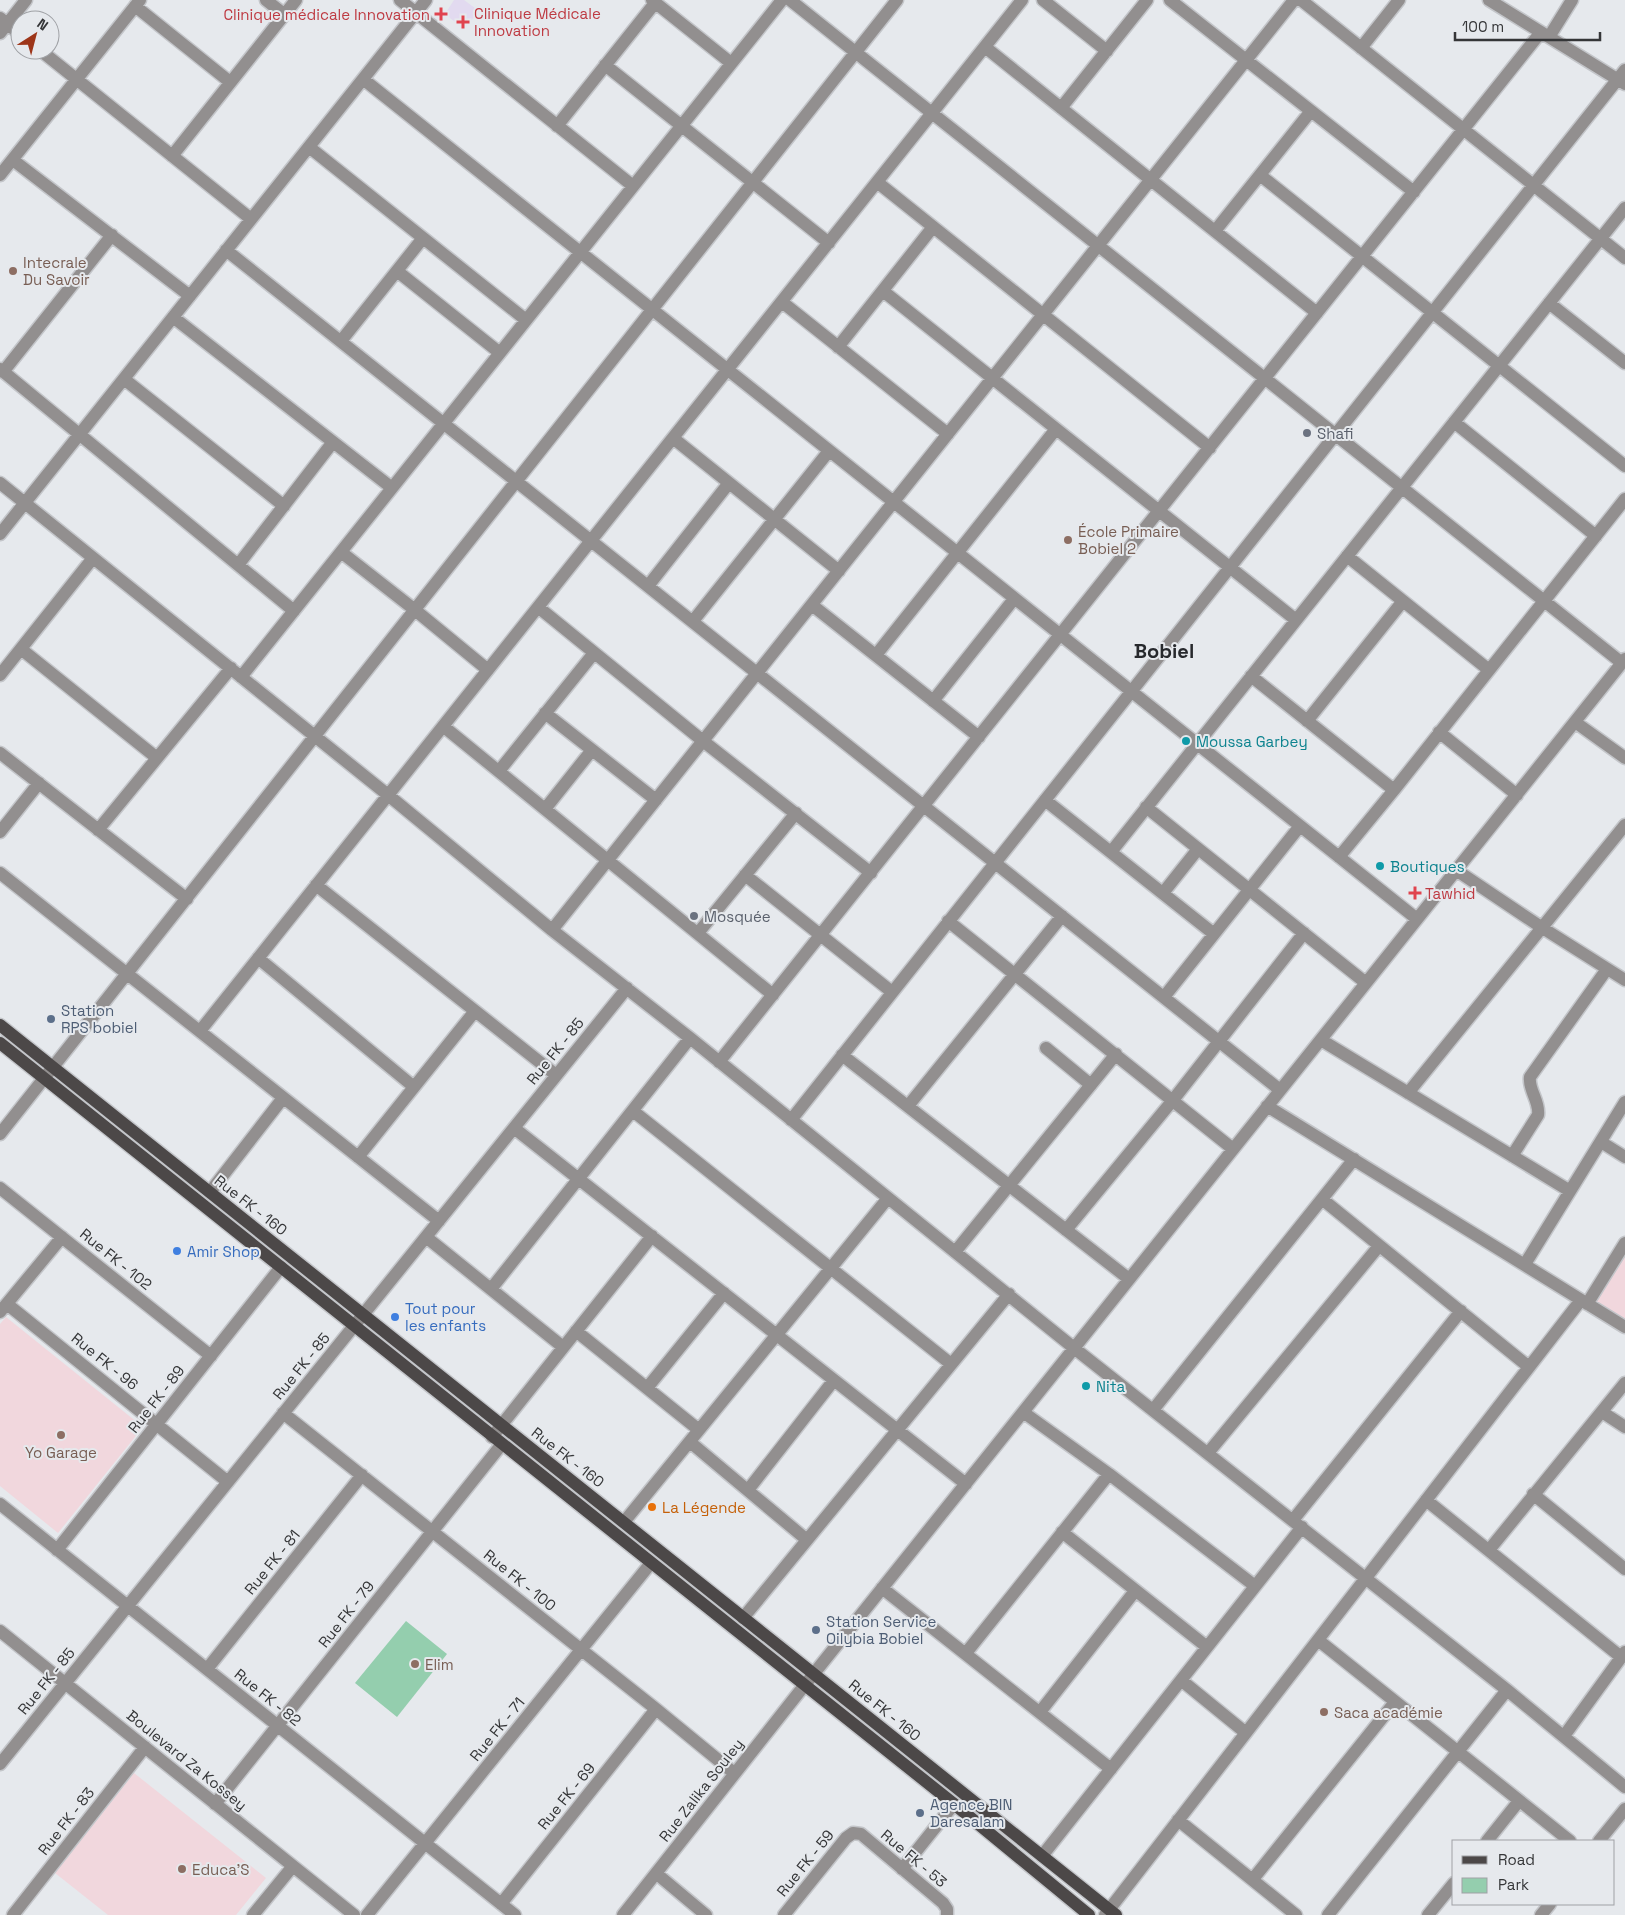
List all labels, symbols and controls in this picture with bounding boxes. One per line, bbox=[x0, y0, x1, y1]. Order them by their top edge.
place label: Clinique Médicale Innovation bbox=[474, 4, 601, 40]
place label: Clinique médicale Innovation bbox=[223, 5, 430, 24]
marker: Clinique médicale Innovation bbox=[434, 7, 448, 21]
north arrow bbox=[10, 10, 60, 60]
scale bar bbox=[1455, 10, 1600, 42]
text: N bbox=[34, 14, 52, 35]
marker: Clinique Médicale Innovation bbox=[456, 15, 470, 29]
text: 100 m bbox=[1462, 17, 1504, 36]
place label: Intecrale Du Savoir bbox=[23, 253, 90, 289]
marker: Intecrale Du Savoir bbox=[7, 265, 19, 277]
place label: Shafi bbox=[1317, 424, 1354, 443]
marker: Shafi bbox=[1301, 427, 1313, 439]
place label: École Primaire Bobiel 2 bbox=[1078, 522, 1179, 558]
marker: École Primaire Bobiel 2 bbox=[1062, 534, 1074, 546]
district label: Bobiel bbox=[1134, 638, 1194, 664]
place label: Moussa Garbey bbox=[1196, 732, 1308, 751]
marker: Moussa Garbey bbox=[1180, 735, 1192, 747]
place label: Boutiques bbox=[1390, 857, 1465, 876]
marker: Boutiques bbox=[1374, 860, 1386, 872]
place label: Tawhid bbox=[1425, 884, 1476, 903]
marker: Tawhid bbox=[1409, 887, 1421, 899]
place label: Mosquée bbox=[704, 907, 771, 926]
marker: Mosquée bbox=[688, 910, 700, 922]
place label: Station RPS bobiel bbox=[61, 1001, 137, 1037]
marker: Station RPS bobiel bbox=[45, 1013, 57, 1025]
street label: Rue FK - 85 bbox=[522, 1014, 588, 1088]
street label: Rue FK - 160 bbox=[211, 1171, 291, 1239]
street label: Rue FK - 102 bbox=[76, 1224, 156, 1294]
place label: Amir Shop bbox=[187, 1242, 260, 1261]
marker: Amir Shop bbox=[171, 1245, 183, 1257]
place label: Tout pour les enfants bbox=[405, 1299, 486, 1335]
marker: Tout pour les enfants bbox=[389, 1311, 401, 1323]
street label: Rue FK - 96 bbox=[68, 1328, 142, 1394]
street label: Rue FK - 85 bbox=[268, 1329, 334, 1403]
street label: Rue FK - 89 bbox=[124, 1361, 188, 1437]
place label: Nita bbox=[1096, 1377, 1125, 1396]
marker: Nita bbox=[1080, 1380, 1092, 1392]
street label: Rue FK - 160 bbox=[528, 1423, 608, 1491]
marker: Yo Garage bbox=[55, 1429, 67, 1441]
place label: Yo Garage bbox=[25, 1443, 97, 1462]
place label: La Légende bbox=[662, 1498, 746, 1517]
marker: La Légende bbox=[646, 1501, 658, 1513]
street label: Rue FK - 81 bbox=[240, 1526, 304, 1598]
street label: Rue FK - 100 bbox=[480, 1545, 560, 1615]
street label: Rue FK - 79 bbox=[314, 1577, 378, 1651]
place label: Station Service Oilybia Bobiel bbox=[826, 1612, 937, 1648]
marker: Station Service Oilybia Bobiel bbox=[810, 1624, 822, 1636]
street label: Rue FK - 85 bbox=[13, 1644, 79, 1718]
place label: Elim bbox=[425, 1655, 454, 1674]
marker: Elim bbox=[409, 1658, 421, 1670]
street label: Rue FK - 82 bbox=[231, 1664, 305, 1730]
street label: Rue FK - 160 bbox=[845, 1675, 925, 1745]
street label: Rue FK - 71 bbox=[465, 1693, 529, 1765]
place label: Saca académie bbox=[1334, 1703, 1443, 1722]
street label: Boulevard Za Kossey bbox=[123, 1706, 251, 1814]
marker: Saca académie bbox=[1318, 1706, 1330, 1718]
street label: Rue Zalika Souley bbox=[655, 1735, 747, 1845]
street label: Rue FK - 69 bbox=[533, 1759, 599, 1833]
street label: Rue FK - 83 bbox=[34, 1783, 98, 1859]
place label: Agence BIN Daresalam bbox=[930, 1795, 1012, 1831]
marker: Agence BIN Daresalam bbox=[914, 1807, 926, 1819]
street label: Rue FK - 53 bbox=[877, 1825, 951, 1891]
street label: Rue FK - 59 bbox=[772, 1826, 838, 1900]
legend bbox=[1452, 1840, 1615, 1905]
text: Road bbox=[1498, 1850, 1535, 1869]
place label: Educa'S bbox=[192, 1860, 249, 1879]
marker: Educa'S bbox=[176, 1863, 188, 1875]
text: Park bbox=[1498, 1875, 1529, 1894]

